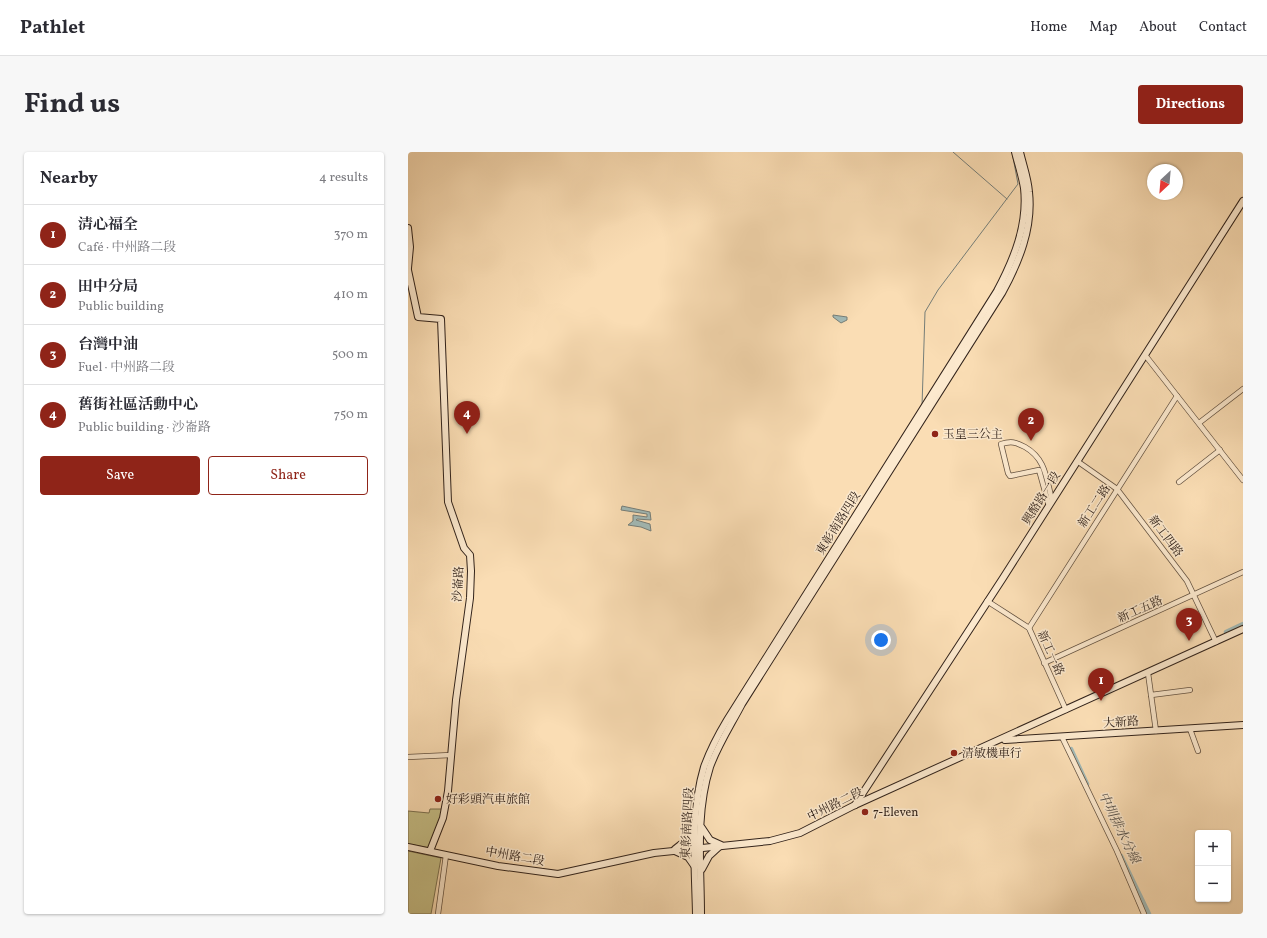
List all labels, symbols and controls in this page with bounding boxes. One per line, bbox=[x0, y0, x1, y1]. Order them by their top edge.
text: Pathlet bbox=[20, 15, 85, 41]
text: Home bbox=[1030, 18, 1067, 37]
text: Map bbox=[1089, 18, 1117, 37]
text: About bbox=[1139, 18, 1177, 37]
text: Contact bbox=[1199, 18, 1247, 37]
text: Find us bbox=[24, 85, 120, 124]
button: Directions bbox=[1138, 85, 1243, 124]
north arrow bbox=[1147, 164, 1183, 200]
text: Nearby bbox=[40, 167, 98, 190]
text: 4 results bbox=[319, 169, 368, 187]
text: 清心福全 bbox=[78, 215, 138, 236]
text: 1 bbox=[50, 226, 56, 244]
text: 370 m bbox=[334, 226, 368, 244]
text: Café · 中州路二段 bbox=[78, 239, 176, 257]
text: 田中分局 bbox=[78, 277, 138, 298]
text: 2 bbox=[50, 286, 56, 304]
text: 410 m bbox=[333, 286, 368, 304]
text: Public building bbox=[78, 298, 164, 316]
text: 台灣中油 bbox=[78, 335, 138, 356]
text: 3 bbox=[50, 346, 56, 364]
text: 500 m bbox=[332, 346, 368, 364]
text: Fuel · 中州路二段 bbox=[78, 359, 175, 377]
text: 舊街社區活動中心 bbox=[78, 395, 198, 416]
pin: 4 bbox=[454, 401, 480, 434]
text: 4 bbox=[49, 406, 57, 424]
text: 750 m bbox=[334, 406, 368, 424]
pin: 2 bbox=[1018, 408, 1044, 441]
text: Public building · 沙崙路 bbox=[78, 419, 211, 437]
place label: 玉皇三公主 bbox=[943, 427, 1003, 443]
marker: 玉皇三公主 bbox=[930, 429, 940, 439]
button: Save bbox=[40, 456, 200, 495]
button: Share bbox=[208, 456, 368, 495]
street label: 興酪路一段 bbox=[1019, 469, 1065, 528]
street label: 新工二路 bbox=[1075, 482, 1115, 531]
street label: 東彰南路四段 bbox=[813, 489, 865, 558]
street label: 新工四路 bbox=[1144, 513, 1186, 561]
street label: 沙崙路 bbox=[450, 566, 468, 602]
street label: 新工五路 bbox=[1115, 593, 1166, 627]
pin: 3 bbox=[1176, 608, 1202, 641]
street label: 新工一路 bbox=[1033, 628, 1067, 679]
your location bbox=[871, 630, 891, 650]
pin: 1 bbox=[1088, 668, 1114, 701]
street label: 大新路 bbox=[1103, 714, 1140, 732]
place label: 清敏機車行 bbox=[962, 746, 1022, 762]
marker: 清敏機車行 bbox=[949, 748, 959, 758]
street label: 中州路二段 bbox=[805, 785, 866, 825]
street label: 東彰南路四段 bbox=[678, 787, 698, 859]
water label: 中圳排水分線 bbox=[1093, 789, 1144, 869]
place label: 好彩頭汽車旅館 bbox=[446, 792, 530, 808]
marker: 好彩頭汽車旅館 bbox=[433, 794, 443, 804]
place label: 7-Eleven bbox=[873, 805, 918, 821]
marker: 7-Eleven bbox=[860, 807, 870, 817]
map controls bbox=[1195, 830, 1231, 902]
button: + bbox=[1195, 830, 1231, 866]
street label: 中州路二段 bbox=[484, 844, 546, 870]
button: − bbox=[1195, 866, 1231, 902]

